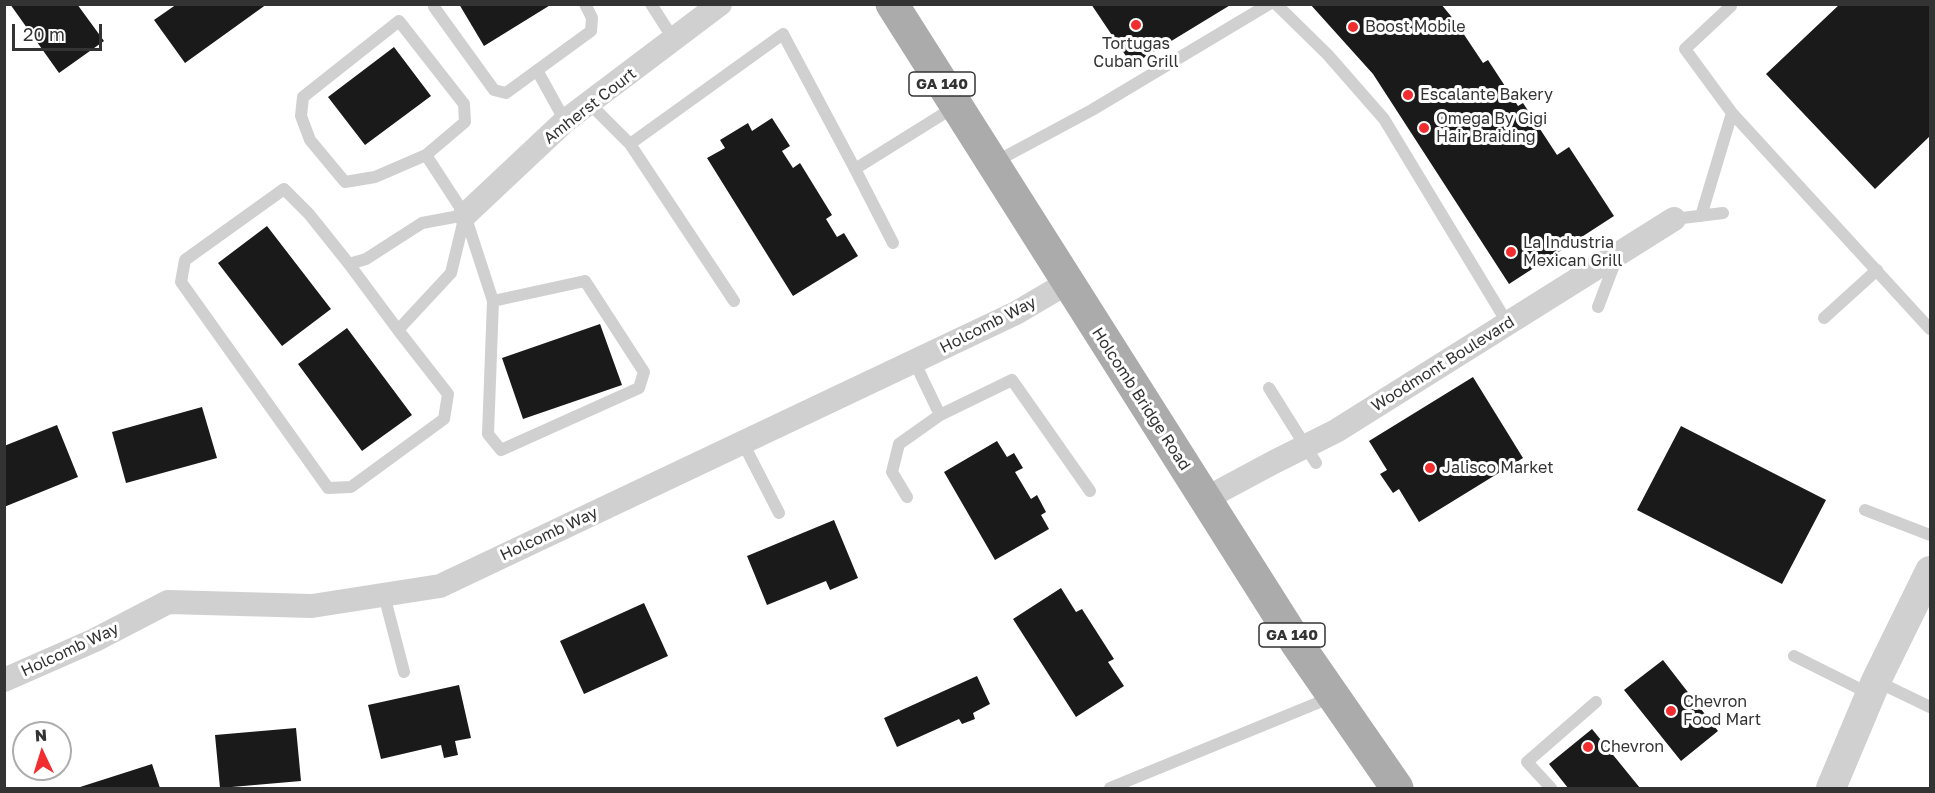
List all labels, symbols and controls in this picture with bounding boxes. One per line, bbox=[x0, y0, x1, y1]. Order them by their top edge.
scale bar bbox=[15, 12, 105, 50]
place label: Boost Mobile bbox=[1365, 17, 1466, 37]
marker: Tortugas Cuban Grill bbox=[1129, 18, 1143, 32]
marker: Boost Mobile bbox=[1346, 20, 1360, 34]
text: 20 m bbox=[23, 23, 65, 45]
place label: Tortugas Cuban Grill bbox=[1093, 34, 1179, 72]
street label: Amherst Court bbox=[540, 64, 640, 148]
road number: GA 140 bbox=[909, 72, 975, 96]
place label: Escalante Bakery bbox=[1420, 85, 1553, 105]
marker: Escalante Bakery bbox=[1401, 88, 1415, 102]
place label: Omega By Gigi Hair Braiding bbox=[1436, 109, 1547, 147]
marker: Omega By Gigi Hair Braiding bbox=[1417, 121, 1431, 135]
place label: La Industria Mexican Grill bbox=[1523, 233, 1622, 271]
marker: La Industria Mexican Grill bbox=[1504, 245, 1518, 259]
street label: Holcomb Way bbox=[937, 293, 1039, 357]
street label: Woodmont Boulevard bbox=[1368, 312, 1518, 416]
street label: Holcomb Bridge Road bbox=[1088, 324, 1194, 474]
place label: Jalisco Market bbox=[1442, 458, 1554, 478]
marker: Jalisco Market bbox=[1423, 461, 1437, 475]
street label: Holcomb Way bbox=[497, 503, 601, 565]
street label: Holcomb Way bbox=[18, 619, 122, 681]
road number: GA 140 bbox=[1259, 623, 1325, 647]
place label: Chevron Food Mart bbox=[1683, 692, 1761, 730]
marker: Chevron Food Mart bbox=[1664, 704, 1678, 718]
north arrow bbox=[12, 721, 72, 781]
text: N bbox=[34, 725, 48, 745]
place label: Chevron bbox=[1600, 737, 1664, 757]
marker: Chevron bbox=[1581, 740, 1595, 754]

